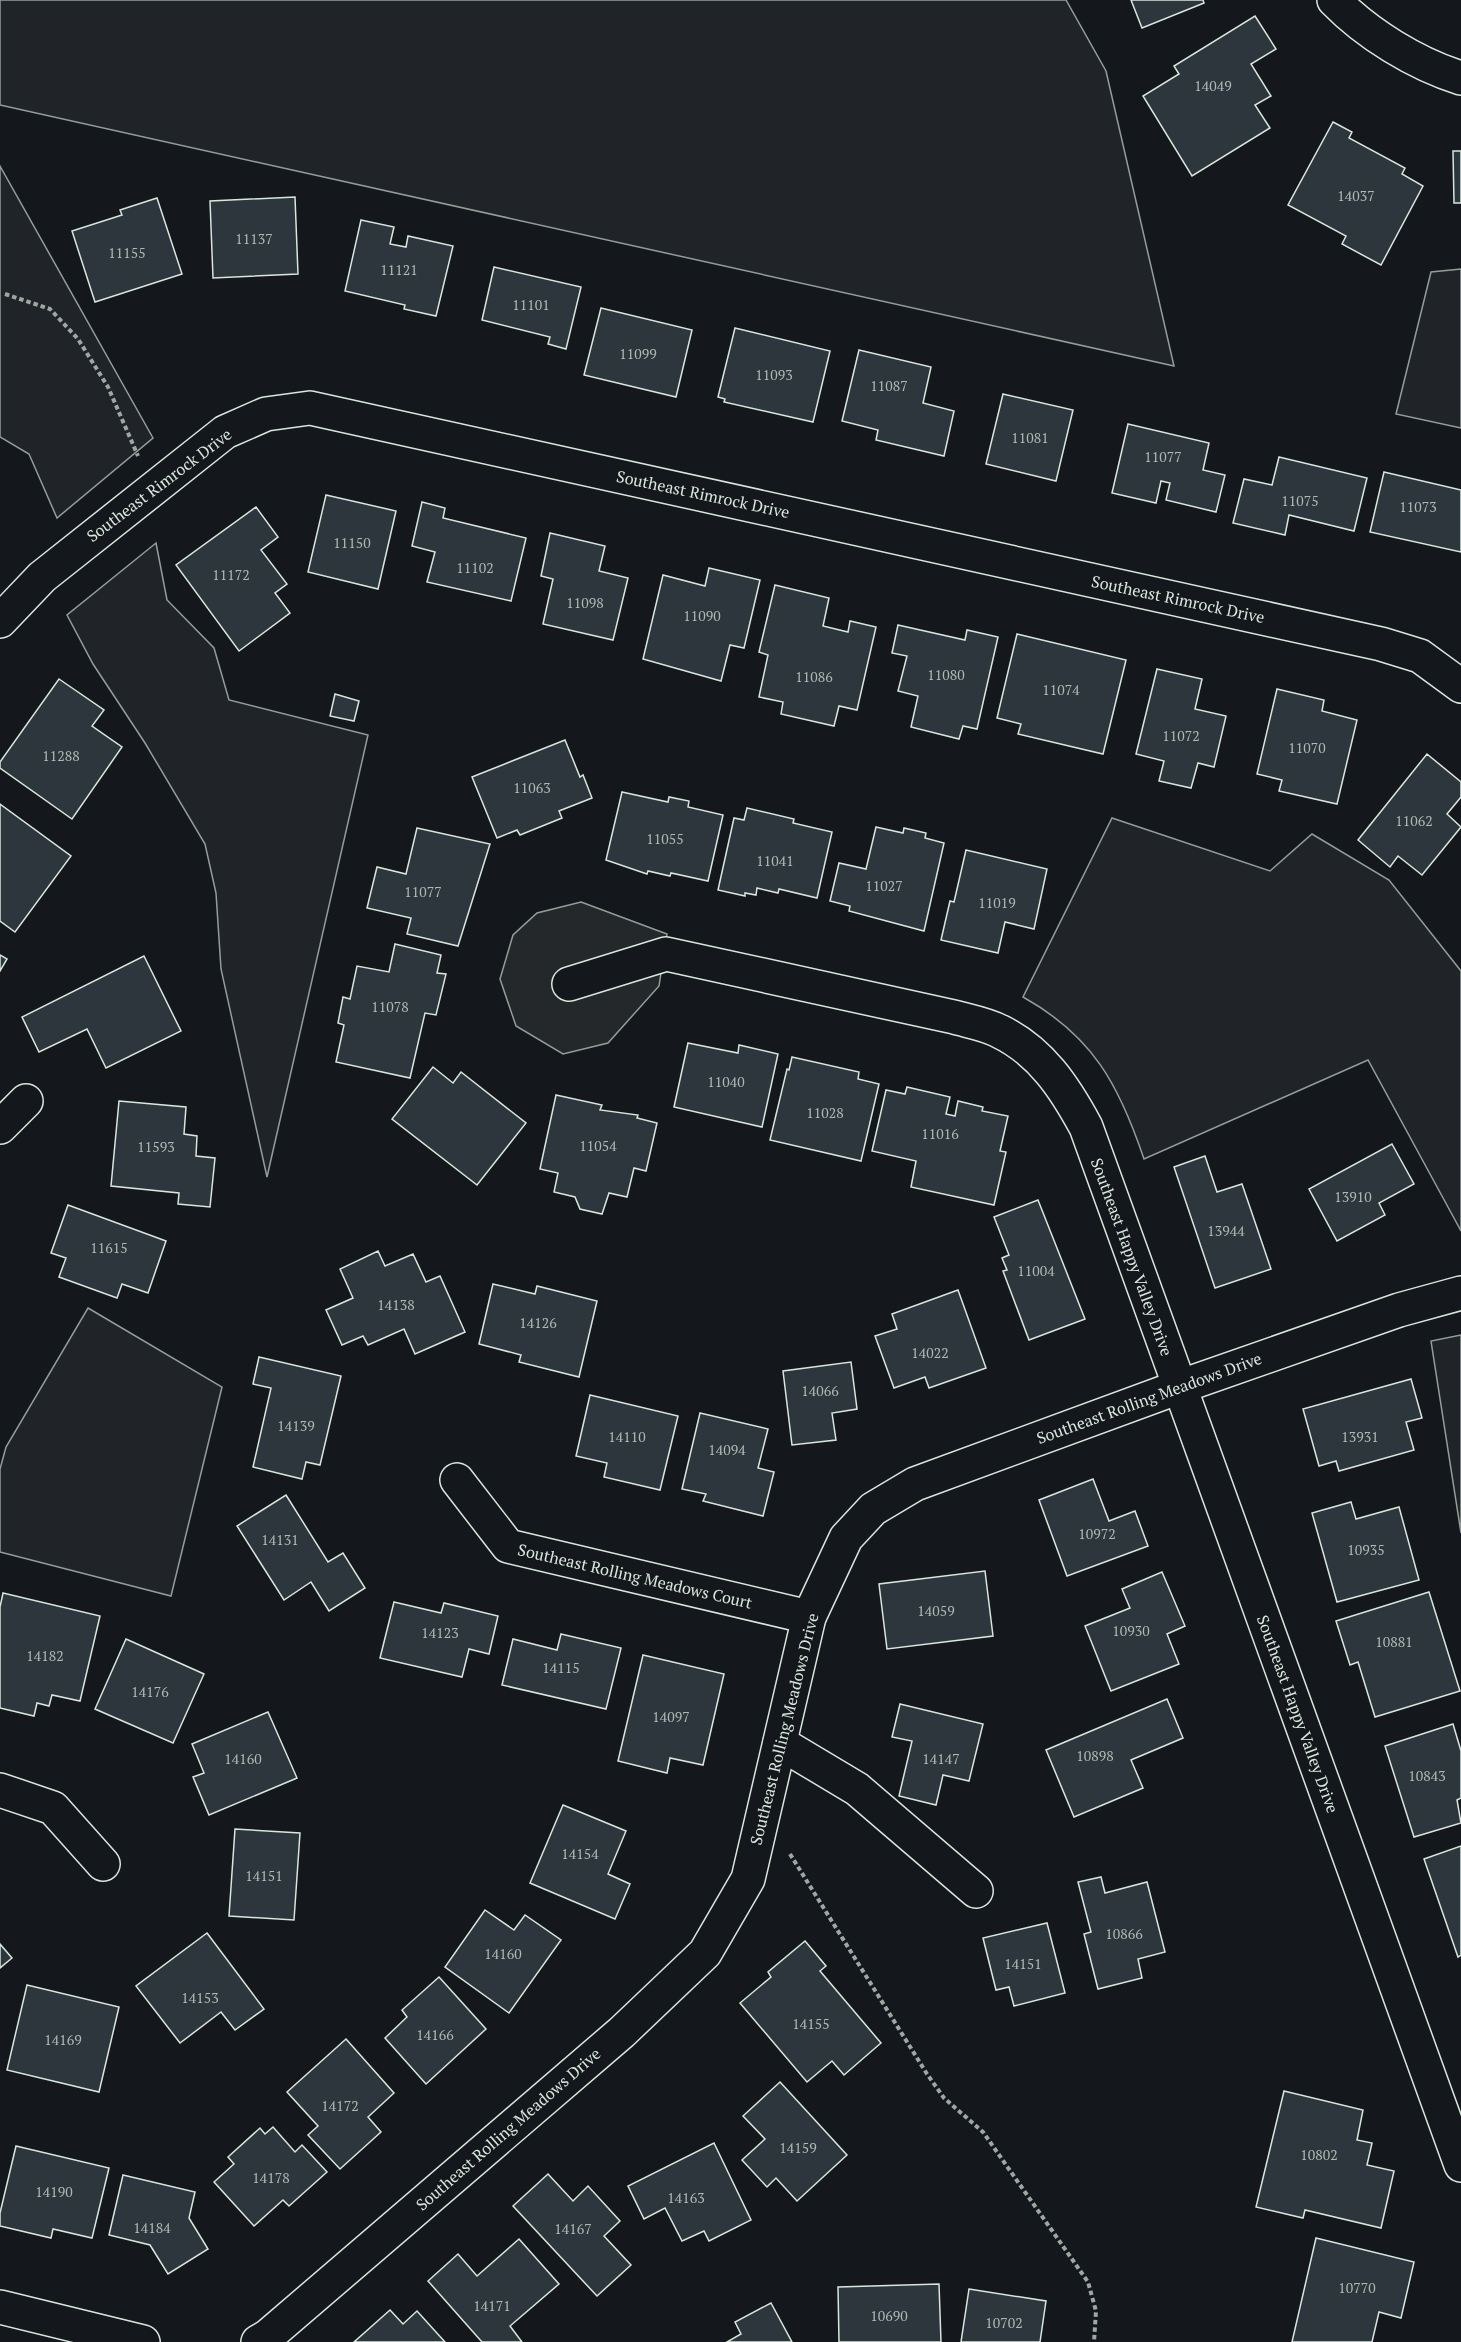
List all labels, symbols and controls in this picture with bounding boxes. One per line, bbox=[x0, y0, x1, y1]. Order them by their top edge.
house number: 14049 bbox=[1194, 76, 1232, 95]
house number: 14037 bbox=[1337, 186, 1375, 205]
house number: 11137 bbox=[235, 229, 273, 248]
house number: 11155 bbox=[108, 243, 146, 262]
house number: 11121 bbox=[380, 260, 418, 279]
house number: 11101 bbox=[512, 295, 550, 314]
house number: 11099 bbox=[619, 344, 657, 363]
house number: 11093 bbox=[755, 365, 793, 384]
house number: 11087 bbox=[870, 376, 908, 395]
street label: Southeast Rimrock Drive bbox=[82, 423, 236, 547]
house number: 11081 bbox=[1011, 428, 1049, 447]
house number: 11077 bbox=[1144, 447, 1182, 466]
street label: Southeast Rimrock Drive bbox=[614, 465, 792, 523]
house number: 11075 bbox=[1281, 491, 1319, 510]
house number: 11073 bbox=[1399, 497, 1437, 516]
house number: 11150 bbox=[333, 533, 371, 552]
house number: 11102 bbox=[456, 558, 494, 577]
house number: 11172 bbox=[212, 565, 250, 584]
street label: Southeast Rimrock Drive bbox=[1089, 570, 1267, 628]
house number: 11098 bbox=[566, 593, 604, 612]
house number: 11090 bbox=[683, 606, 721, 625]
house number: 11080 bbox=[927, 665, 965, 684]
house number: 11086 bbox=[795, 667, 833, 686]
house number: 11074 bbox=[1042, 680, 1080, 699]
house number: 11072 bbox=[1162, 726, 1200, 745]
house number: 11070 bbox=[1288, 738, 1326, 757]
house number: 11288 bbox=[42, 746, 80, 765]
house number: 11063 bbox=[513, 778, 551, 797]
house number: 11062 bbox=[1395, 811, 1433, 830]
house number: 11055 bbox=[646, 829, 684, 848]
house number: 11041 bbox=[756, 851, 794, 870]
house number: 11027 bbox=[865, 876, 903, 895]
house number: 11077 bbox=[404, 882, 442, 901]
house number: 11019 bbox=[978, 893, 1016, 912]
house number: 11078 bbox=[371, 997, 409, 1016]
house number: 11040 bbox=[707, 1072, 745, 1091]
house number: 11028 bbox=[806, 1103, 844, 1122]
house number: 11016 bbox=[921, 1124, 959, 1143]
house number: 11054 bbox=[579, 1136, 617, 1155]
house number: 11593 bbox=[137, 1137, 175, 1156]
street label: Southeast Happy Valley Drive bbox=[1086, 1155, 1178, 1359]
house number: 13910 bbox=[1334, 1187, 1372, 1206]
house number: 13944 bbox=[1207, 1221, 1245, 1240]
house number: 11615 bbox=[90, 1238, 128, 1257]
house number: 11004 bbox=[1017, 1261, 1055, 1280]
house number: 14138 bbox=[377, 1295, 415, 1314]
house number: 14126 bbox=[519, 1313, 557, 1332]
house number: 14022 bbox=[911, 1343, 949, 1362]
street label: Southeast Rolling Meadows Drive bbox=[1033, 1347, 1265, 1449]
house number: 14066 bbox=[801, 1381, 839, 1400]
house number: 14139 bbox=[277, 1416, 315, 1435]
house number: 14110 bbox=[608, 1427, 646, 1446]
house number: 13931 bbox=[1341, 1427, 1379, 1446]
house number: 14094 bbox=[708, 1440, 746, 1459]
house number: 10972 bbox=[1078, 1524, 1116, 1543]
house number: 14131 bbox=[261, 1530, 299, 1549]
street label: Southeast Rolling Meadows Court bbox=[516, 1538, 754, 1614]
house number: 10935 bbox=[1347, 1540, 1385, 1559]
house number: 14059 bbox=[917, 1601, 955, 1620]
street label: Southeast Rolling Meadows Drive bbox=[745, 1611, 823, 1847]
street label: Southeast Happy Valley Drive bbox=[1252, 1612, 1344, 1816]
house number: 10930 bbox=[1112, 1621, 1150, 1640]
house number: 14123 bbox=[421, 1623, 459, 1642]
house number: 10881 bbox=[1375, 1632, 1413, 1651]
house number: 14182 bbox=[26, 1646, 64, 1665]
house number: 14115 bbox=[542, 1658, 580, 1677]
house number: 14176 bbox=[131, 1682, 169, 1701]
house number: 14097 bbox=[652, 1707, 690, 1726]
house number: 10898 bbox=[1076, 1746, 1114, 1765]
house number: 14160 bbox=[224, 1749, 262, 1768]
house number: 14147 bbox=[922, 1749, 960, 1768]
house number: 10843 bbox=[1408, 1766, 1446, 1785]
house number: 14154 bbox=[561, 1844, 599, 1863]
house number: 14151 bbox=[245, 1866, 283, 1885]
house number: 10866 bbox=[1105, 1924, 1143, 1943]
house number: 14160 bbox=[484, 1944, 522, 1963]
house number: 14151 bbox=[1004, 1954, 1042, 1973]
house number: 14153 bbox=[181, 1988, 219, 2007]
house number: 14155 bbox=[792, 2014, 830, 2033]
house number: 14166 bbox=[416, 2025, 454, 2044]
house number: 14169 bbox=[44, 2030, 82, 2049]
street label: Southeast Rolling Meadows Drive bbox=[411, 2043, 605, 2215]
house number: 14172 bbox=[321, 2096, 359, 2115]
house number: 14159 bbox=[779, 2138, 817, 2157]
house number: 10802 bbox=[1300, 2145, 1338, 2164]
house number: 14178 bbox=[252, 2168, 290, 2187]
house number: 14190 bbox=[35, 2182, 73, 2201]
house number: 14163 bbox=[667, 2188, 705, 2207]
house number: 14184 bbox=[133, 2218, 171, 2237]
house number: 14167 bbox=[554, 2219, 592, 2238]
house number: 10770 bbox=[1338, 2278, 1376, 2297]
house number: 14171 bbox=[473, 2296, 511, 2315]
house number: 10690 bbox=[870, 2306, 908, 2325]
house number: 10702 bbox=[985, 2313, 1023, 2332]

